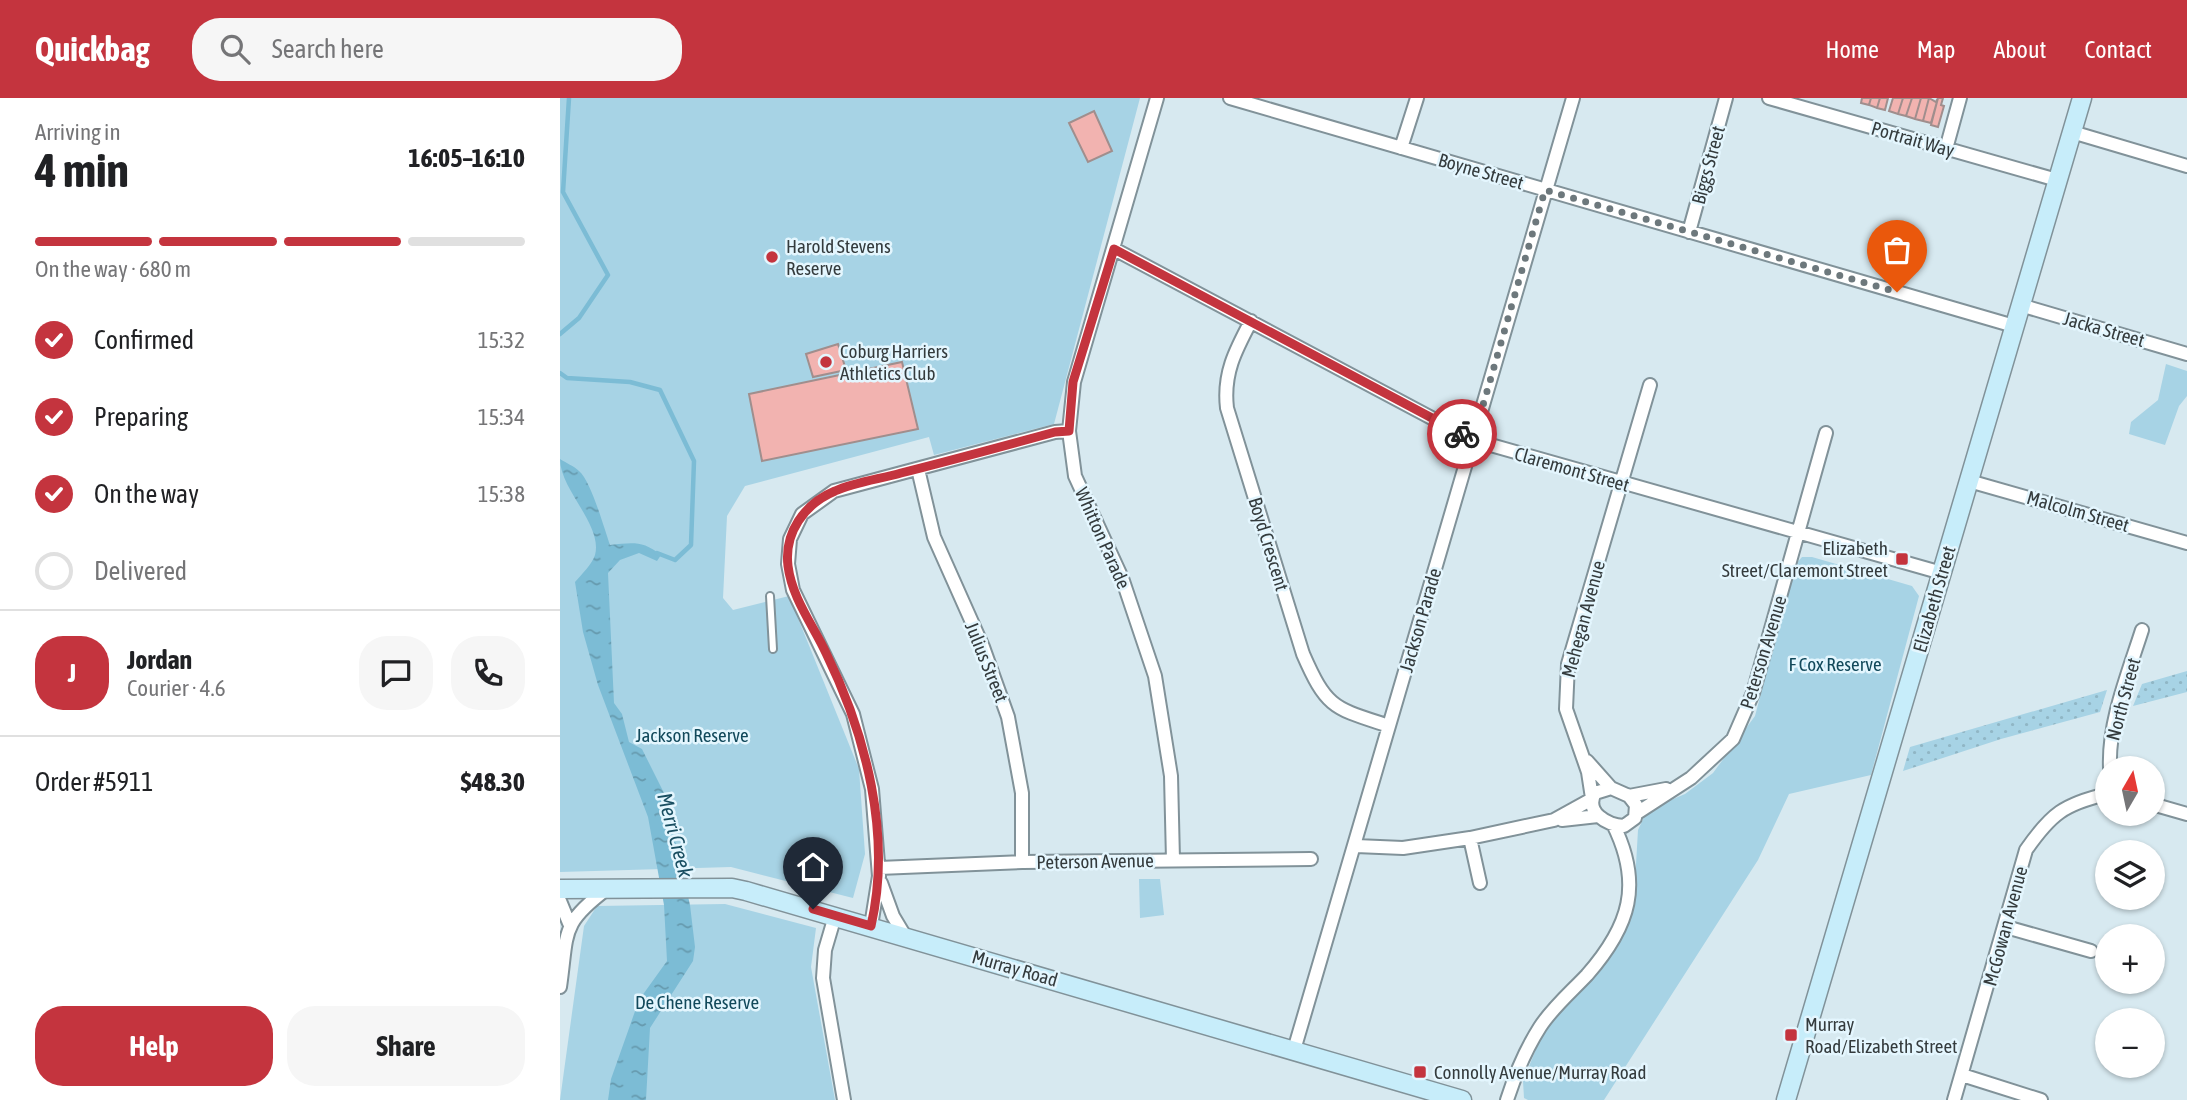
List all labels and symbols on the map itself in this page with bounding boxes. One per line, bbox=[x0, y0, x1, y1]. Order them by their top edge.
street label: Portrait Way bbox=[1869, 117, 1957, 161]
street label: Biggs Street bbox=[1687, 123, 1729, 207]
street label: Boyne Street bbox=[1436, 148, 1526, 194]
pin bbox=[1867, 220, 1927, 292]
place label: Harold Stevens Reserve bbox=[786, 235, 891, 279]
marker: Harold Stevens Reserve bbox=[764, 249, 780, 265]
street label: Jacka Street bbox=[2061, 307, 2147, 351]
place label: Coburg Harriers Athletics Club bbox=[840, 340, 948, 384]
marker: Coburg Harriers Athletics Club bbox=[818, 354, 834, 370]
courier bbox=[1427, 399, 1497, 469]
street label: Claremont Street bbox=[1512, 442, 1632, 496]
street label: Whitton Parade bbox=[1071, 484, 1135, 592]
street label: Malcolm Street bbox=[2024, 486, 2132, 536]
street label: Boyd Crescent bbox=[1244, 494, 1294, 594]
place label: Elizabeth Street/Claremont Street bbox=[1722, 537, 1888, 581]
street label: Elizabeth Street bbox=[1908, 543, 1960, 655]
marker: Elizabeth Street/Claremont Street bbox=[1894, 551, 1910, 567]
street label: Mehegan Avenue bbox=[1557, 558, 1609, 680]
street label: Jackson Parade bbox=[1395, 565, 1445, 675]
street label: Peterson Avenue bbox=[1735, 593, 1791, 711]
street label: Julius Street bbox=[961, 619, 1013, 705]
park label: F Cox Reserve bbox=[1788, 653, 1882, 675]
street label: North Street bbox=[2101, 655, 2145, 743]
park label: Jackson Reserve bbox=[635, 724, 749, 746]
north arrow bbox=[2095, 756, 2165, 826]
water label: Merri Creek bbox=[653, 790, 699, 881]
pin bbox=[783, 837, 843, 909]
street label: Peterson Avenue bbox=[1036, 849, 1154, 873]
street label: McGowan Avenue bbox=[1978, 864, 2032, 988]
street label: Murray Road bbox=[970, 945, 1060, 991]
park label: De Chene Reserve bbox=[635, 991, 759, 1013]
place label: Murray Road/Elizabeth Street bbox=[1805, 1013, 1957, 1057]
marker: Murray Road/Elizabeth Street bbox=[1783, 1027, 1799, 1043]
place label: Connolly Avenue/Murray Road bbox=[1434, 1061, 1646, 1083]
marker: Connolly Avenue/Murray Road bbox=[1412, 1064, 1428, 1080]

